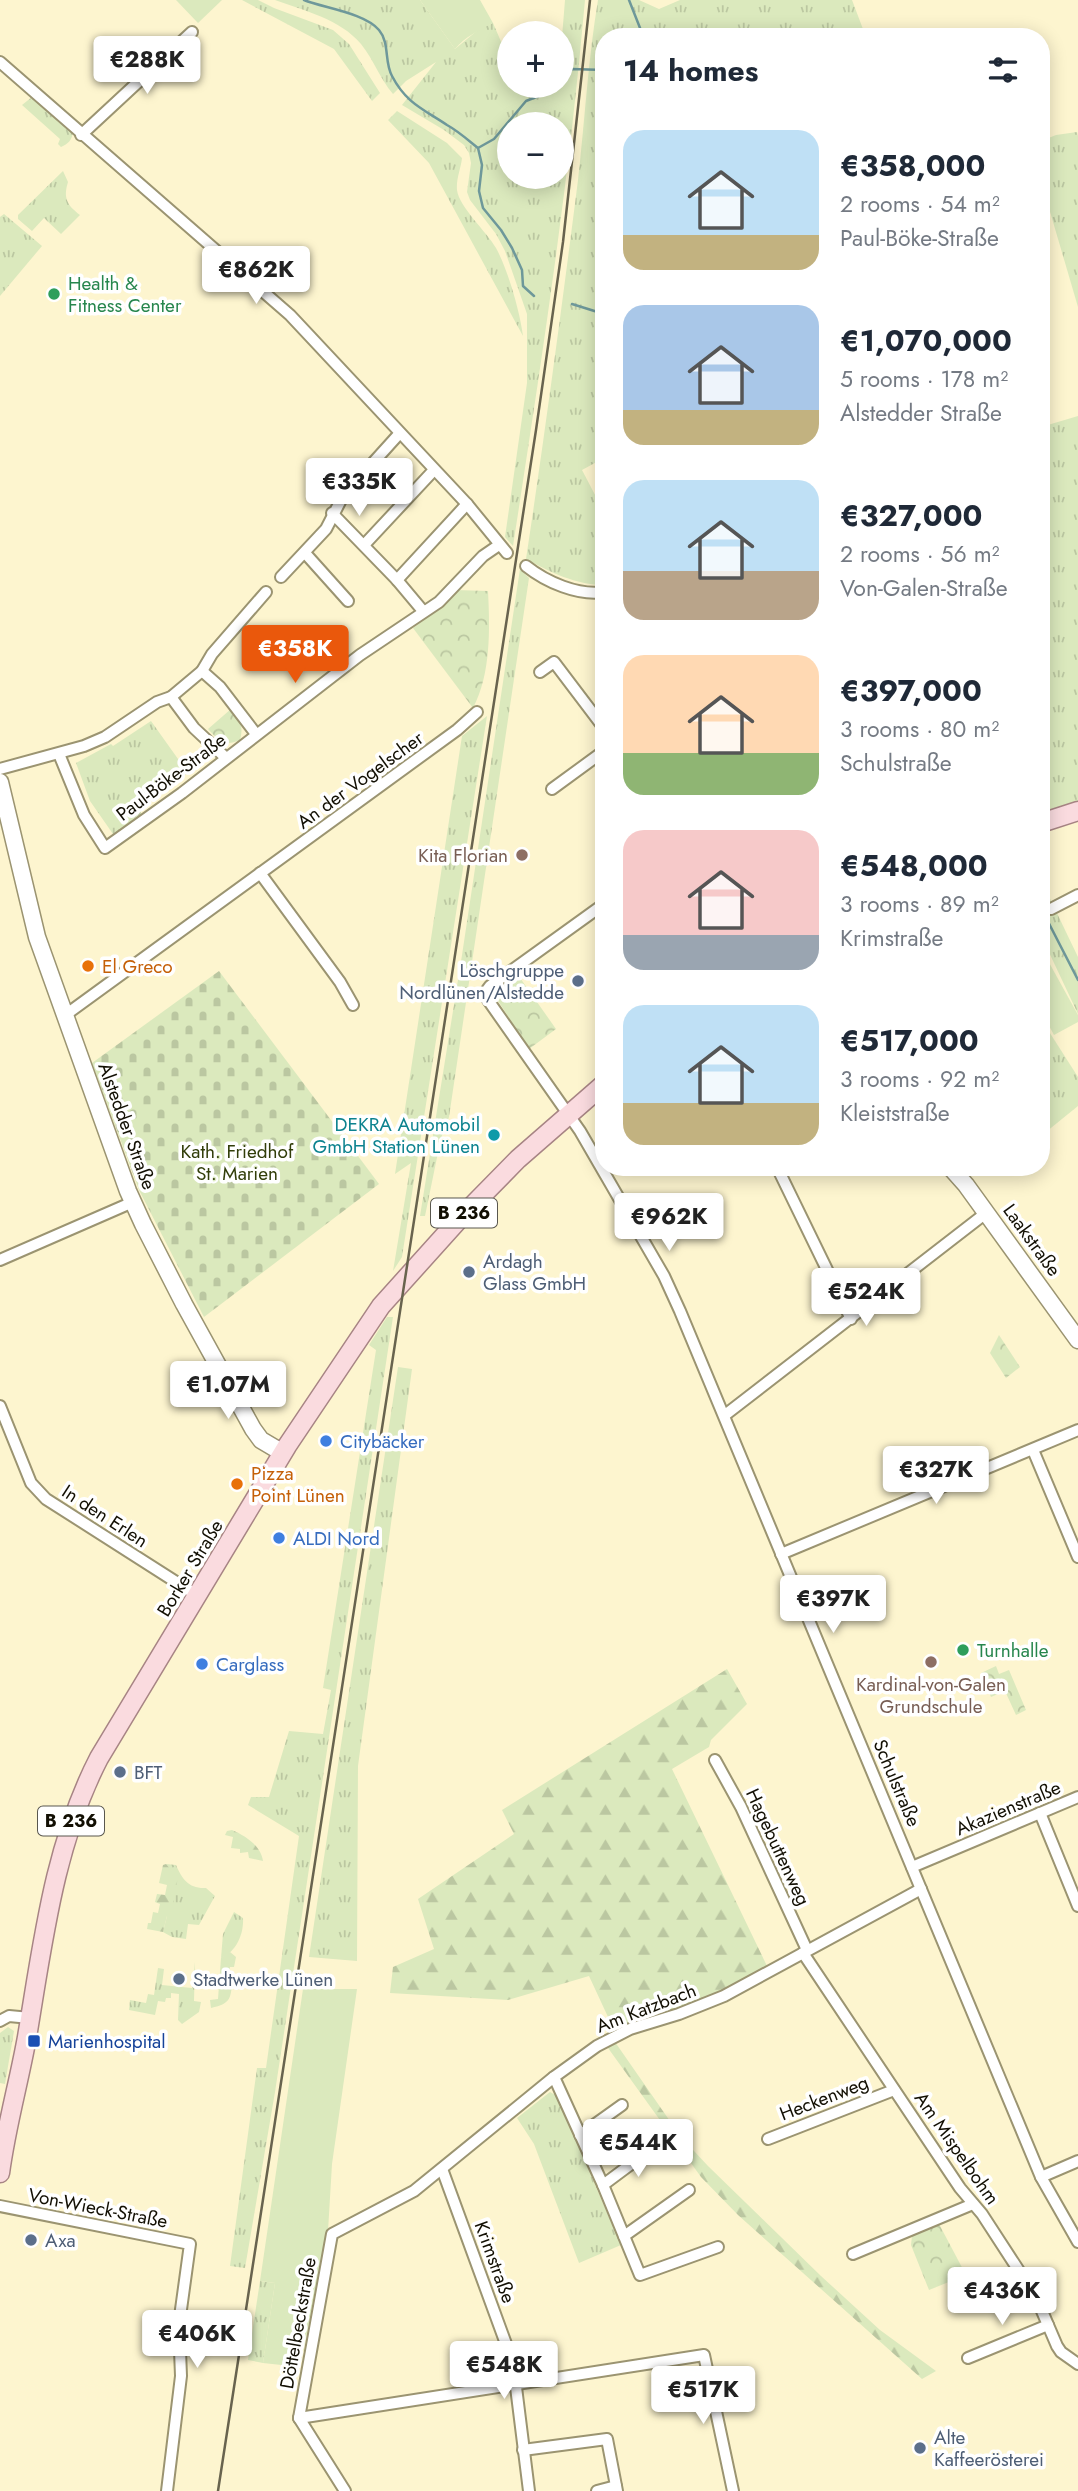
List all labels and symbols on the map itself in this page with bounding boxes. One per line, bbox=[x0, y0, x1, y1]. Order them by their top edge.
pin: €288K bbox=[98, 36, 196, 96]
pin: €862K bbox=[207, 246, 305, 306]
place label: Health & Fitness Center bbox=[68, 270, 182, 319]
marker: Health & Fitness Center bbox=[46, 286, 62, 302]
pin: €335K bbox=[310, 458, 408, 518]
pin: €358K bbox=[246, 626, 344, 685]
street label: An der Vogelscher bbox=[291, 725, 429, 835]
street label: Paul-Böke-Straße bbox=[110, 727, 232, 827]
place label: Kita Florian bbox=[418, 842, 508, 869]
marker: Kita Florian bbox=[514, 847, 530, 863]
place label: El Greco bbox=[102, 953, 173, 980]
place label: Löschgruppe Nordlünen/Alstedde bbox=[399, 957, 564, 1006]
marker: El Greco bbox=[80, 958, 96, 974]
marker: Löschgruppe Nordlünen/Alstedde bbox=[570, 973, 586, 989]
street label: Alstedder Straße bbox=[91, 1059, 163, 1194]
place label: DEKRA Automobil GmbH Station Lünen bbox=[312, 1111, 480, 1160]
marker: DEKRA Automobil GmbH Station Lünen bbox=[486, 1127, 502, 1143]
park label: Kath. Friedhof St. Marien bbox=[181, 1138, 294, 1187]
pin: €962K bbox=[620, 1194, 718, 1253]
road number: B 236 bbox=[431, 1198, 497, 1228]
street label: Laakstraße bbox=[997, 1198, 1068, 1282]
place label: Ardagh Glass GmbH bbox=[483, 1248, 586, 1297]
marker: Ardagh Glass GmbH bbox=[461, 1264, 477, 1280]
pin: €524K bbox=[817, 1268, 915, 1328]
pin: €1.07M bbox=[171, 1362, 285, 1421]
place label: Citybäcker bbox=[340, 1428, 425, 1455]
marker: Citybäcker bbox=[318, 1433, 334, 1449]
pin: €327K bbox=[887, 1446, 985, 1506]
place label: Pizza Point Lünen bbox=[251, 1460, 345, 1509]
marker: Pizza Point Lünen bbox=[229, 1476, 245, 1492]
street label: In den Erlen bbox=[57, 1478, 153, 1554]
street label: Borker Straße bbox=[150, 1514, 230, 1622]
place label: ALDI Nord bbox=[293, 1525, 380, 1552]
marker: ALDI Nord bbox=[271, 1530, 287, 1546]
pin: €397K bbox=[784, 1576, 882, 1635]
place label: Turnhalle bbox=[977, 1637, 1049, 1664]
marker: Turnhalle bbox=[955, 1642, 971, 1658]
place label: Carglass bbox=[216, 1651, 284, 1678]
marker: Kardinal-von-Galen Grundschule bbox=[923, 1654, 939, 1670]
marker: Carglass bbox=[194, 1656, 210, 1672]
place label: Kardinal-von-Galen Grundschule bbox=[856, 1671, 1006, 1720]
street label: Schulstraße bbox=[867, 1735, 928, 1831]
place label: BFT bbox=[134, 1759, 163, 1786]
marker: BFT bbox=[112, 1764, 128, 1780]
street label: Akazienstraße bbox=[951, 1774, 1065, 1842]
street label: Hagebuttenweg bbox=[739, 1784, 817, 1910]
road number: B 236 bbox=[38, 1807, 104, 1836]
place label: Stadtwerke Lünen bbox=[193, 1966, 333, 1993]
marker: Stadtwerke Lünen bbox=[171, 1971, 187, 1987]
street label: Am Katzbach bbox=[592, 1977, 700, 2039]
place label: Marienhospital bbox=[48, 2028, 166, 2055]
marker: Marienhospital bbox=[26, 2033, 42, 2049]
street label: Heckenweg bbox=[776, 2069, 872, 2127]
street label: Am Mispelbohm bbox=[908, 2086, 1006, 2210]
pin: €544K bbox=[589, 2120, 687, 2179]
street label: Von-Wieck-Straße bbox=[26, 2181, 170, 2235]
street label: Krimstraße bbox=[468, 2217, 522, 2307]
place label: Axa bbox=[45, 2227, 76, 2254]
marker: Axa bbox=[23, 2232, 39, 2248]
street label: Döttelbeckstraße bbox=[273, 2255, 323, 2391]
pin: €436K bbox=[953, 2268, 1051, 2327]
pin: €406K bbox=[148, 2310, 246, 2370]
pin: €548K bbox=[455, 2342, 553, 2401]
pin: €517K bbox=[654, 2366, 752, 2426]
place label: Alte Kaffeerösterei bbox=[934, 2424, 1044, 2473]
marker: Alte Kaffeerösterei bbox=[912, 2440, 928, 2456]

